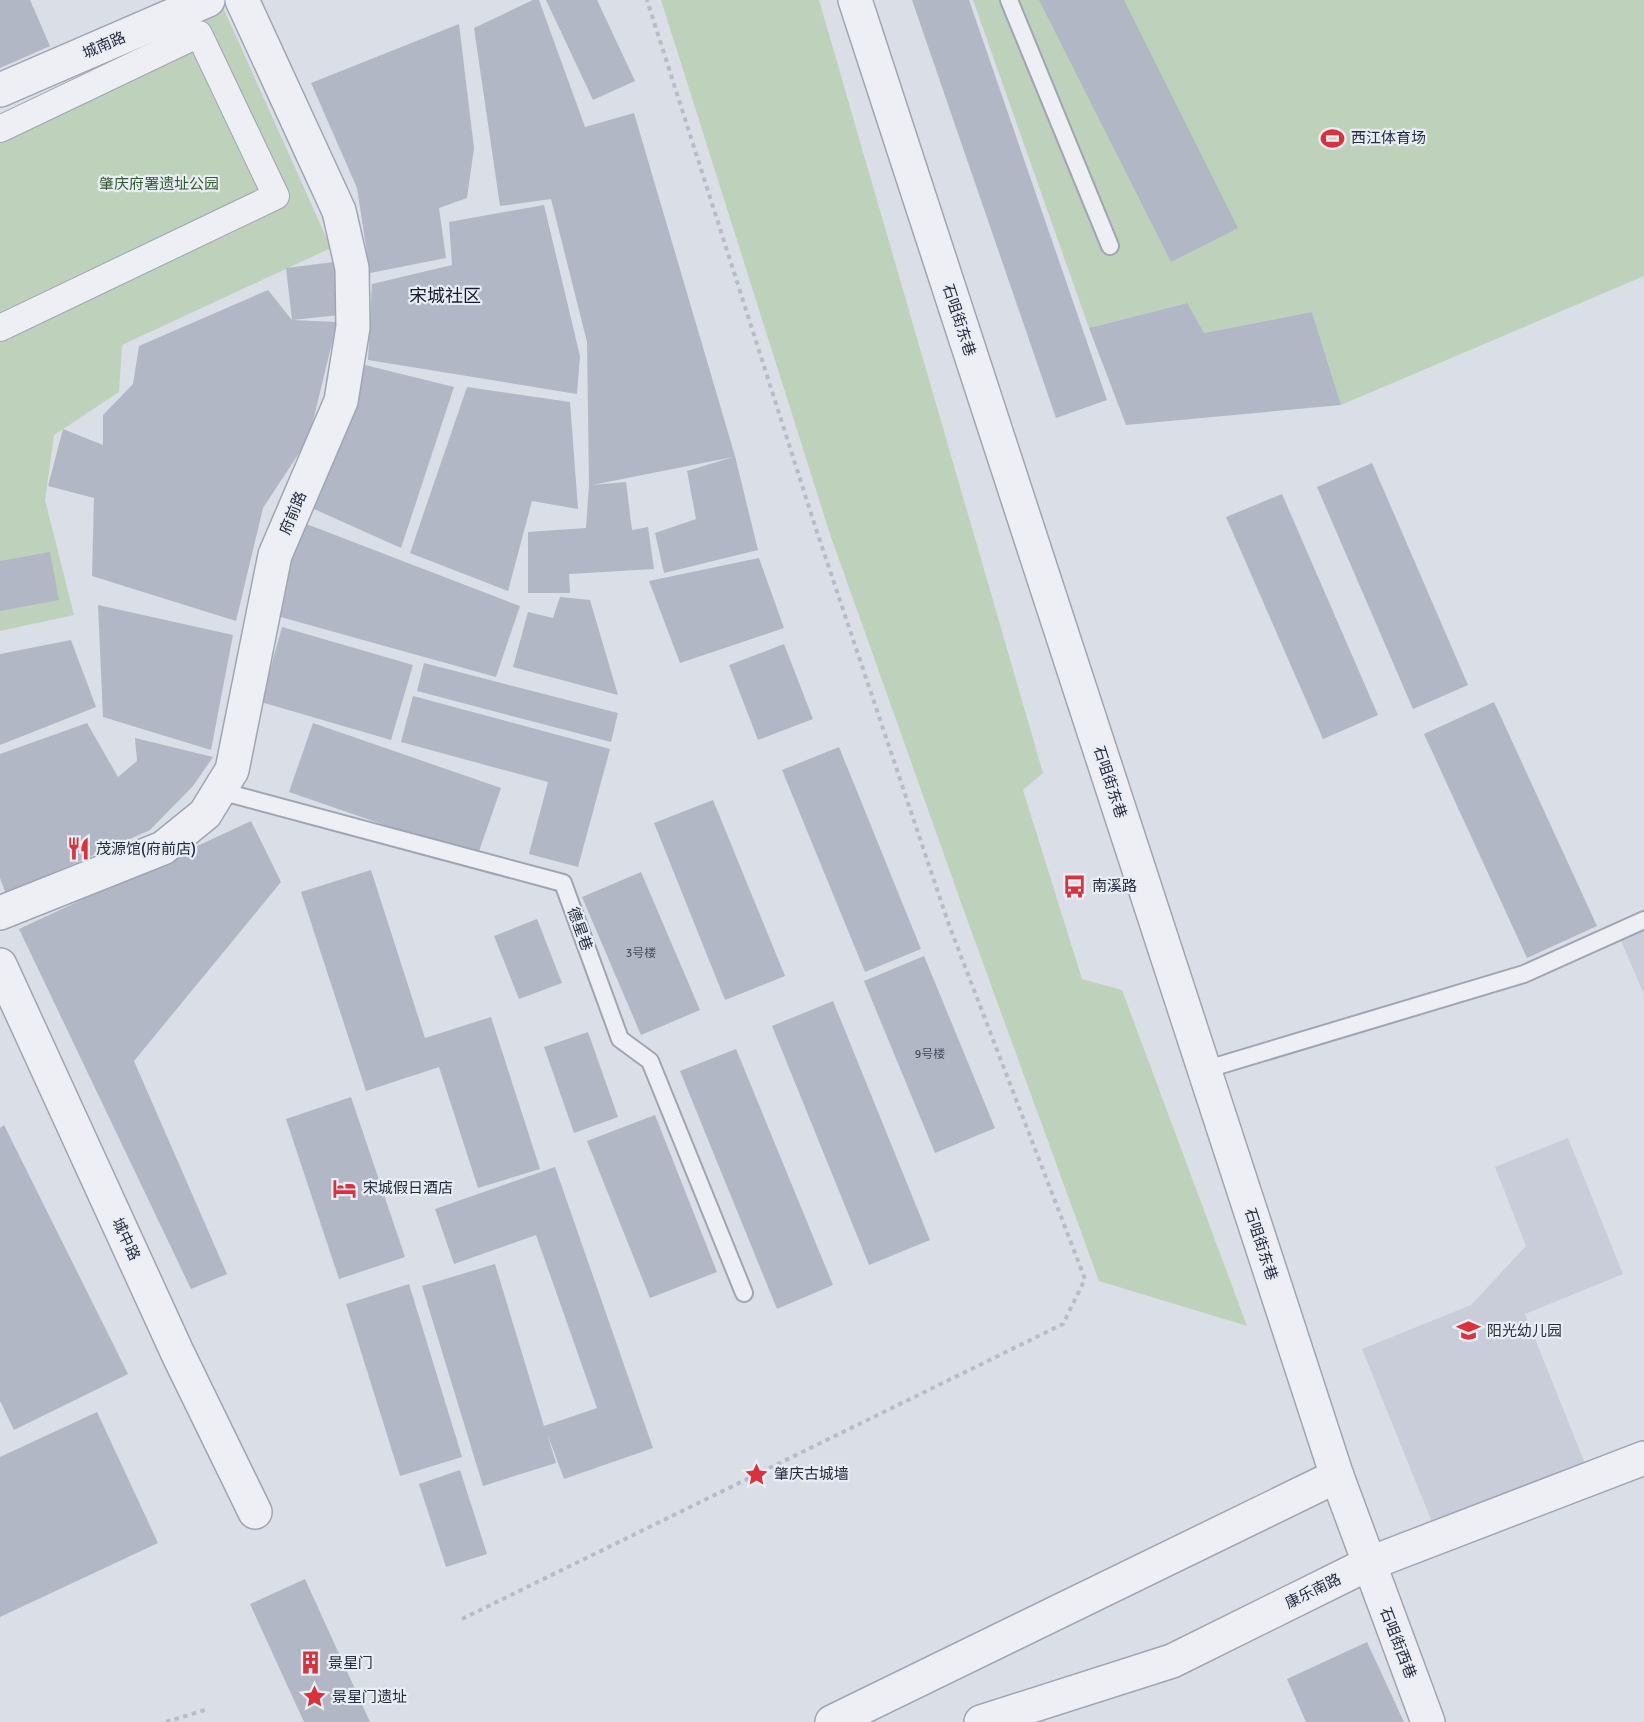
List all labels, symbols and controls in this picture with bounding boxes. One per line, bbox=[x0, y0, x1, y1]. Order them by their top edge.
street label: 城南路 bbox=[80, 28, 128, 62]
sports icon: 西江体育场 bbox=[1320, 125, 1346, 151]
place label: 西江体育场 bbox=[1351, 129, 1426, 147]
park label: 肇庆府署遗址公园 bbox=[99, 175, 219, 193]
street label: 石咀街东巷 bbox=[939, 282, 979, 358]
district label: 宋城社区 bbox=[409, 285, 481, 307]
street label: 府前路 bbox=[276, 489, 310, 537]
street label: 石咀街东巷 bbox=[1090, 744, 1130, 820]
restaurant icon: 茂源馆(府前店) bbox=[65, 836, 91, 862]
place label: 茂源馆(府前店) bbox=[96, 840, 196, 858]
bus stop icon: 南溪路 bbox=[1061, 873, 1087, 899]
place label: 南溪路 bbox=[1092, 877, 1137, 895]
street label: 德星巷 bbox=[564, 905, 596, 953]
house number: 3号楼 bbox=[626, 946, 656, 961]
house number: 9号楼 bbox=[915, 1047, 945, 1062]
hotel icon: 宋城假日酒店 bbox=[332, 1175, 358, 1201]
place label: 宋城假日酒店 bbox=[363, 1179, 453, 1197]
street label: 石咀街东巷 bbox=[1241, 1206, 1281, 1282]
street label: 城中路 bbox=[108, 1215, 144, 1263]
school or university icon: 阳光幼儿园 bbox=[1456, 1318, 1482, 1344]
place label: 阳光幼儿园 bbox=[1487, 1322, 1562, 1340]
place icon: 肇庆古城墙 bbox=[743, 1461, 769, 1487]
place label: 肇庆古城墙 bbox=[774, 1465, 849, 1483]
street label: 康乐南路 bbox=[1282, 1570, 1344, 1612]
street label: 石咀街西巷 bbox=[1376, 1605, 1420, 1681]
building icon: 景星门 bbox=[297, 1650, 323, 1676]
place label: 景星门 bbox=[328, 1654, 373, 1672]
place icon: 景星门遗址 bbox=[301, 1684, 327, 1710]
place label: 景星门遗址 bbox=[332, 1688, 407, 1706]

